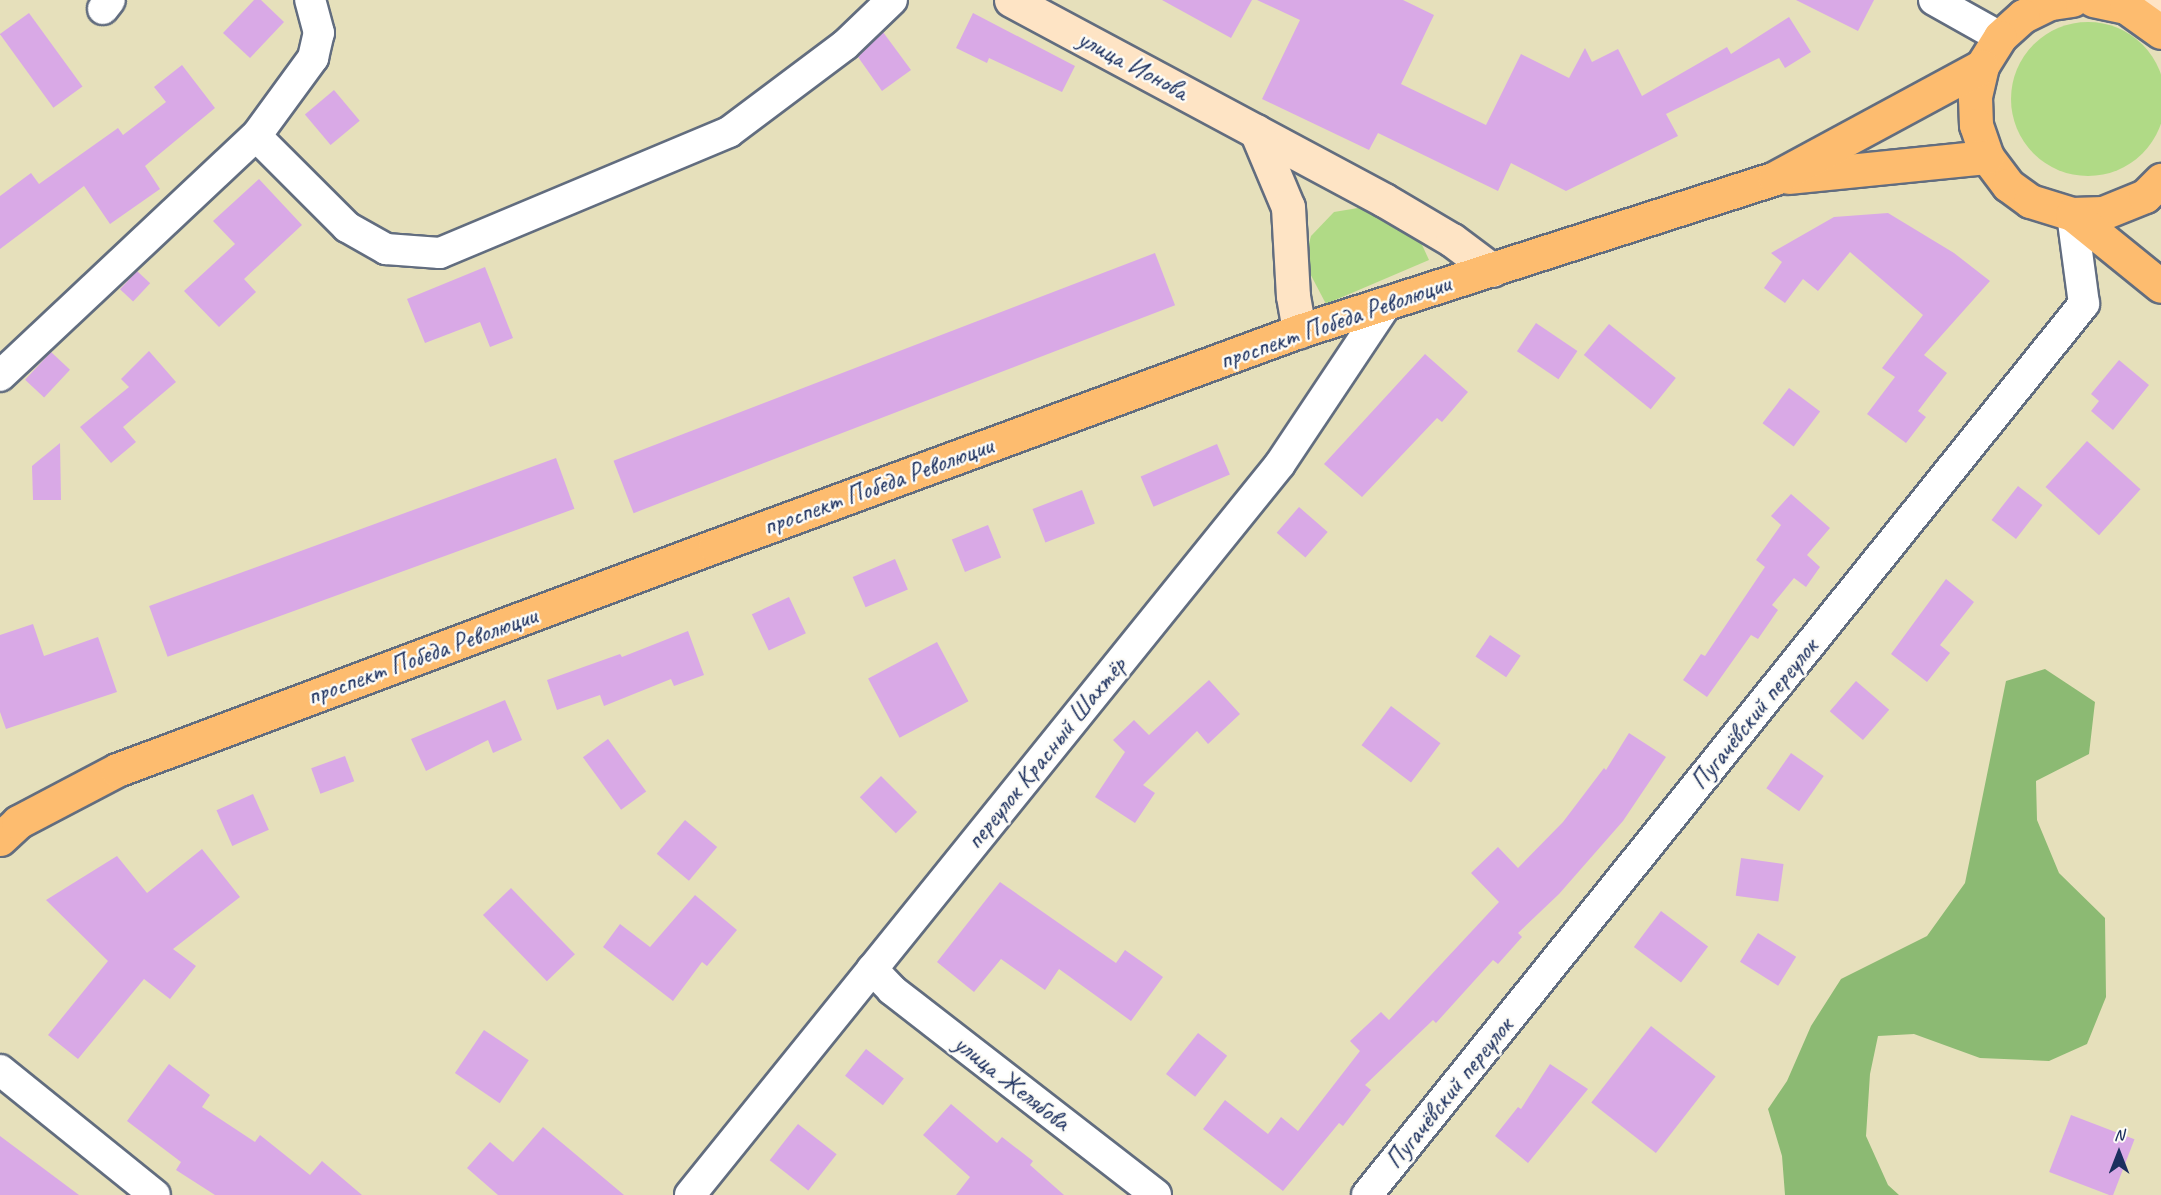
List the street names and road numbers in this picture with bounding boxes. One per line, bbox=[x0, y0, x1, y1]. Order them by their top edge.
street label: улица Ионова bbox=[1073, 23, 1193, 107]
street label: проспект Победа Революции bbox=[1214, 267, 1456, 377]
street label: проспект Победа Революции bbox=[758, 430, 998, 542]
street label: проспект Победа Революции bbox=[302, 600, 542, 712]
street label: Пугачёвский переулок bbox=[1683, 632, 1825, 796]
street label: переулок Красный Шахтёр bbox=[959, 650, 1133, 856]
street label: Пугачёвский переулок bbox=[1378, 1011, 1520, 1175]
street label: улица Желябова bbox=[948, 1028, 1076, 1138]

